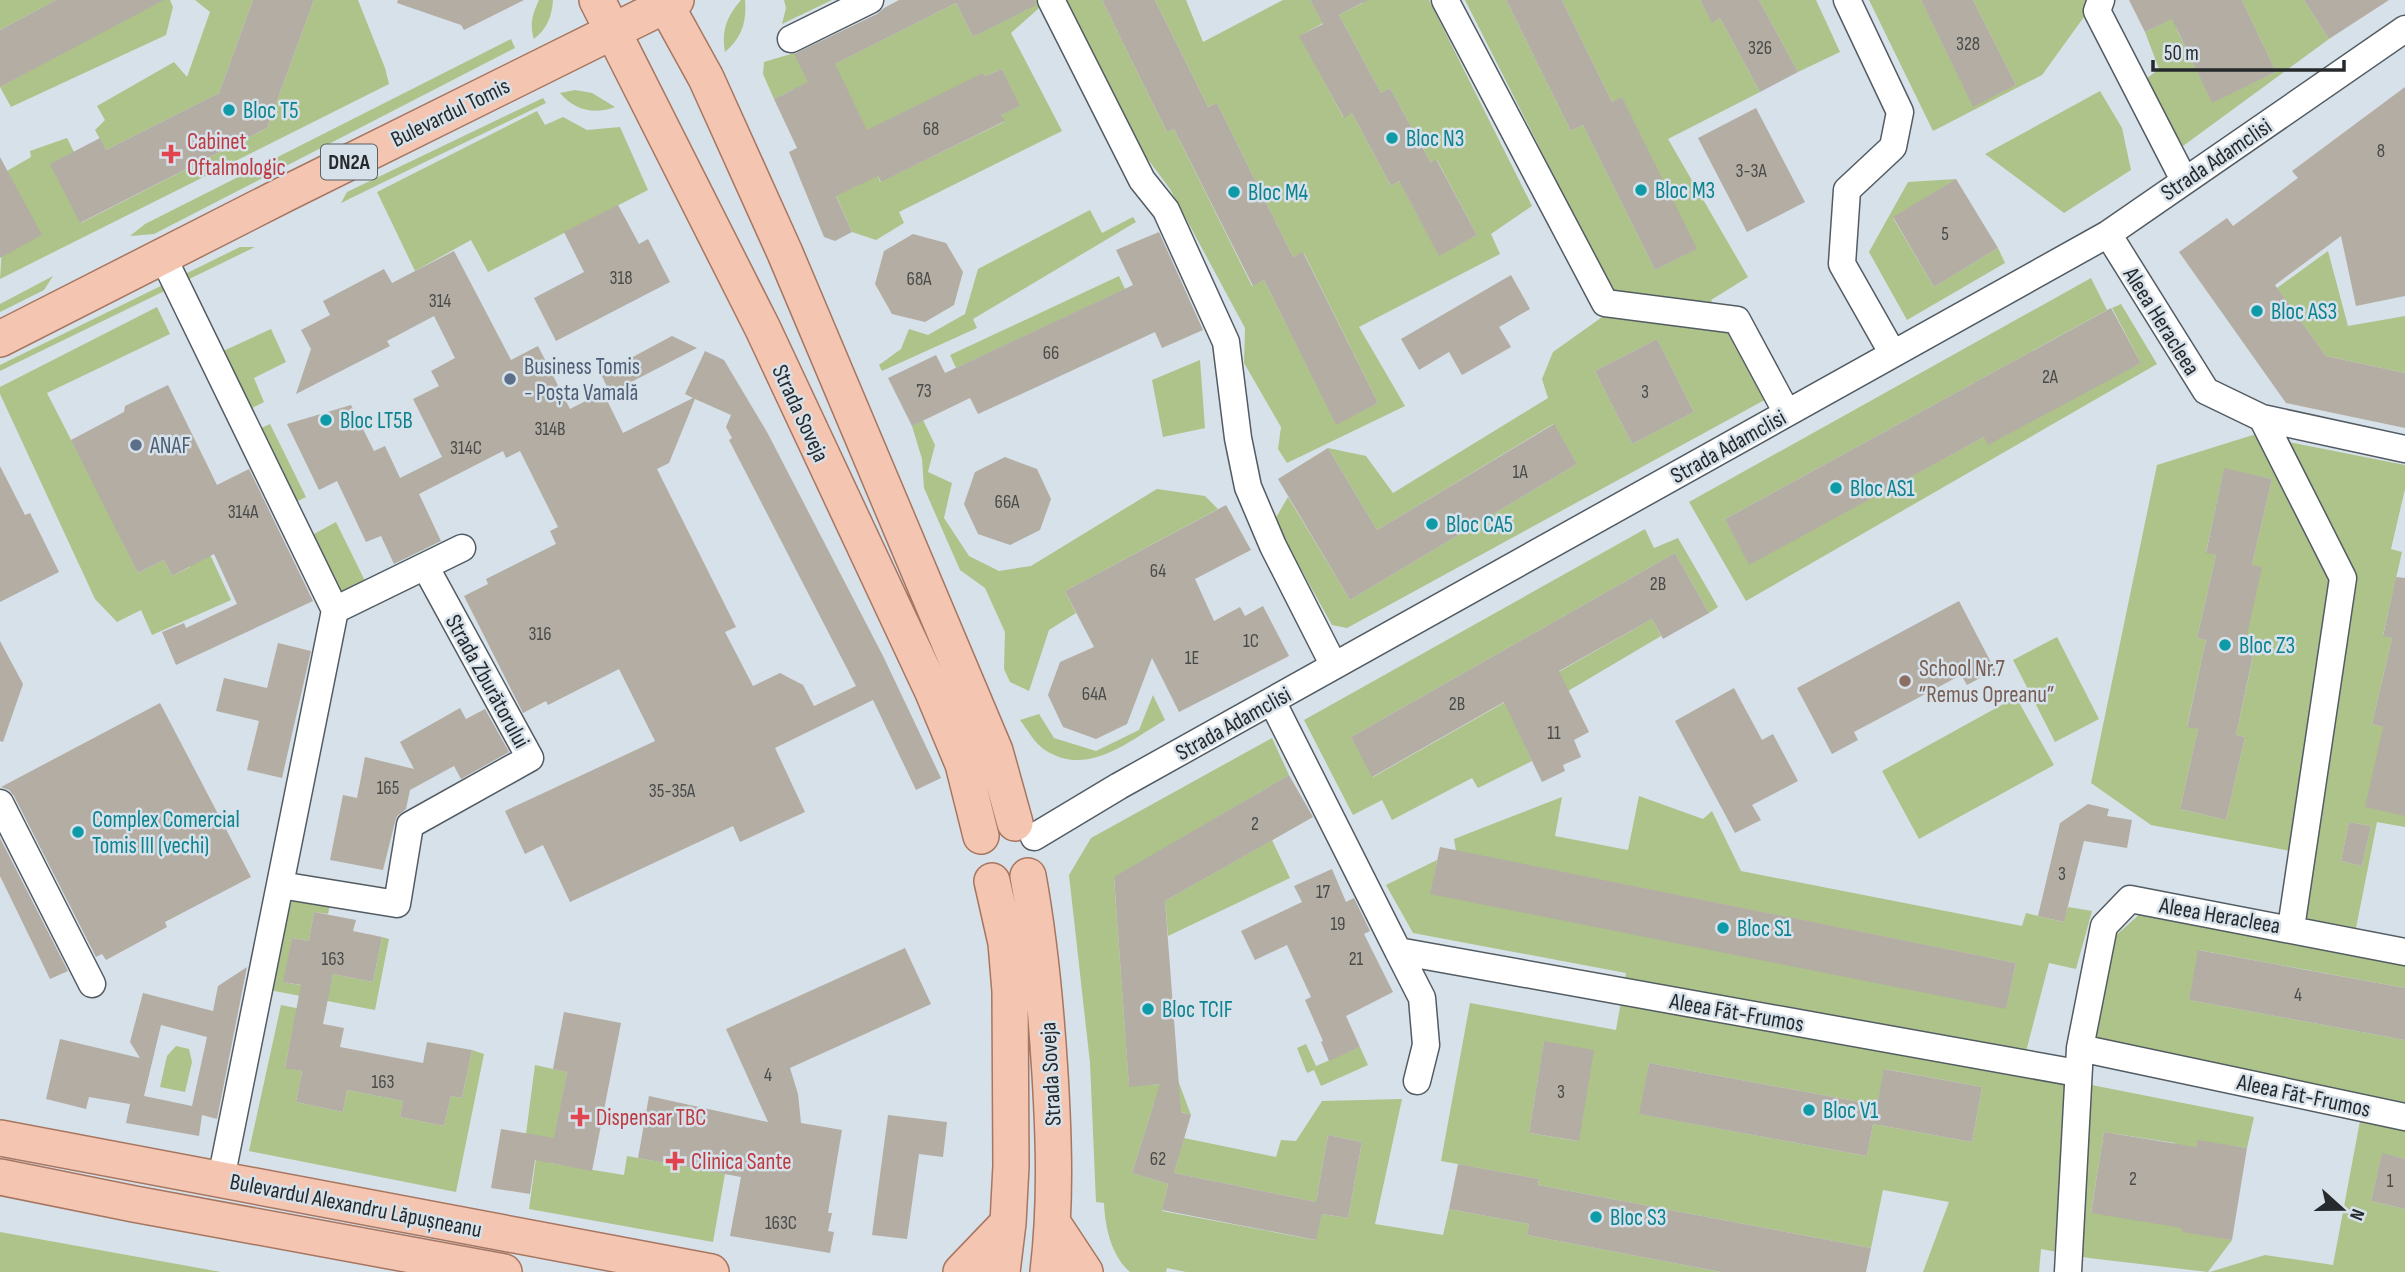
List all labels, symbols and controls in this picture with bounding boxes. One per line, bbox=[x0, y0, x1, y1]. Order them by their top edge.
scale bar bbox=[2153, 28, 2344, 72]
house number: 328 bbox=[1956, 33, 1980, 56]
house number: 326 bbox=[1748, 37, 1772, 60]
text: 50 m bbox=[2164, 41, 2199, 66]
street label: Bulevardul Tomis bbox=[386, 72, 514, 154]
place label: Bloc T5 bbox=[243, 97, 298, 125]
marker: Bloc T5 bbox=[221, 102, 237, 118]
street label: Strada Adamclisi bbox=[2156, 113, 2277, 207]
house number: 68 bbox=[923, 118, 939, 141]
place label: Bloc N3 bbox=[1406, 125, 1464, 153]
place label: Cabinet Oftalmologic bbox=[187, 128, 286, 182]
marker: Bloc N3 bbox=[1384, 130, 1400, 146]
house number: 8 bbox=[2377, 140, 2385, 163]
marker: Cabinet Oftalmologic bbox=[161, 144, 181, 164]
road number: DN2A bbox=[321, 144, 377, 180]
house number: 3-3A bbox=[1735, 160, 1767, 183]
place label: Bloc M3 bbox=[1655, 177, 1715, 205]
place label: Bloc M4 bbox=[1248, 179, 1309, 207]
marker: Bloc M3 bbox=[1633, 182, 1649, 198]
marker: Bloc M4 bbox=[1226, 184, 1242, 200]
house number: 5 bbox=[1941, 223, 1949, 246]
street label: Aleea Heracleea bbox=[2116, 261, 2205, 381]
house number: 318 bbox=[610, 267, 632, 290]
house number: 68A bbox=[907, 268, 932, 291]
house number: 314 bbox=[429, 290, 451, 313]
place label: Bloc AS3 bbox=[2271, 298, 2337, 326]
marker: Bloc AS3 bbox=[2249, 303, 2265, 319]
house number: 66 bbox=[1043, 342, 1059, 365]
place label: Business Tomis - Poșta Vamală bbox=[524, 353, 640, 407]
street label: Strada Soveja bbox=[765, 360, 835, 467]
house number: 2A bbox=[2042, 366, 2059, 389]
marker: Business Tomis - Poșta Vamală bbox=[502, 371, 518, 387]
house number: 73 bbox=[916, 380, 932, 403]
house number: 3 bbox=[1641, 381, 1649, 404]
street label: Strada Adamclisi bbox=[1666, 404, 1791, 490]
place label: Bloc LT5B bbox=[340, 407, 413, 435]
marker: Bloc LT5B bbox=[318, 412, 334, 428]
house number: 314B bbox=[534, 418, 566, 441]
place label: ANAF bbox=[149, 432, 190, 460]
marker: ANAF bbox=[128, 437, 144, 453]
house number: 314C bbox=[450, 437, 482, 460]
house number: 1A bbox=[1512, 461, 1528, 484]
place label: Bloc AS1 bbox=[1850, 475, 1914, 503]
marker: Bloc AS1 bbox=[1828, 480, 1844, 496]
house number: 66A bbox=[995, 491, 1020, 514]
house number: 314A bbox=[228, 501, 259, 524]
place label: Bloc CA5 bbox=[1446, 511, 1513, 539]
marker: Bloc CA5 bbox=[1424, 516, 1440, 532]
house number: 64 bbox=[1150, 560, 1166, 583]
house number: 2B bbox=[1650, 573, 1666, 596]
street label: Strada Zburătorului bbox=[439, 610, 535, 753]
house number: 316 bbox=[529, 623, 551, 646]
house number: 1C bbox=[1243, 630, 1259, 653]
place label: Bloc Z3 bbox=[2239, 632, 2295, 660]
marker: Bloc Z3 bbox=[2217, 637, 2233, 653]
house number: 1E bbox=[1185, 647, 1199, 670]
place label: School Nr.7 ”Remus Opreanu” bbox=[1919, 655, 2054, 709]
marker: School Nr.7 ”Remus Opreanu” bbox=[1897, 673, 1913, 689]
street label: Strada Adamclisi bbox=[1171, 681, 1296, 767]
house number: 64A bbox=[1082, 683, 1107, 706]
house number: 2B bbox=[1449, 693, 1465, 716]
house number: 11 bbox=[1547, 722, 1561, 745]
house number: 165 bbox=[377, 777, 399, 800]
house number: 35-35A bbox=[649, 780, 696, 803]
place label: Complex Comercial Tomis III (vechi) bbox=[92, 806, 240, 860]
house number: 2 bbox=[1251, 813, 1259, 836]
marker: Complex Comercial Tomis III (vechi) bbox=[70, 824, 86, 840]
house number: 3 bbox=[2058, 863, 2066, 886]
house number: 17 bbox=[1316, 881, 1331, 904]
street label: Aleea Heracleea bbox=[2156, 891, 2282, 940]
house number: 19 bbox=[1330, 913, 1346, 936]
place label: Bloc S1 bbox=[1737, 915, 1792, 943]
marker: Bloc S1 bbox=[1715, 920, 1731, 936]
house number: 163 bbox=[322, 948, 345, 971]
house number: 21 bbox=[1349, 948, 1364, 971]
house number: 4 bbox=[2294, 984, 2302, 1007]
street label: Aleea Făt-Frumos bbox=[1667, 987, 1806, 1039]
place label: Bloc TCIF bbox=[1162, 996, 1233, 1024]
marker: Bloc TCIF bbox=[1140, 1001, 1156, 1017]
street label: Strada Soveja bbox=[1034, 1021, 1068, 1127]
house number: 4 bbox=[764, 1064, 772, 1087]
street label: Aleea Făt-Frumos bbox=[2234, 1068, 2373, 1124]
house number: 163 bbox=[372, 1071, 395, 1094]
house number: 3 bbox=[1557, 1081, 1565, 1104]
place label: Bloc V1 bbox=[1823, 1097, 1878, 1125]
marker: Bloc V1 bbox=[1801, 1102, 1817, 1118]
place label: Dispensar TBC bbox=[596, 1104, 707, 1132]
marker: Dispensar TBC bbox=[570, 1107, 590, 1127]
place label: Clinica Sante bbox=[691, 1148, 792, 1176]
house number: 62 bbox=[1150, 1148, 1166, 1171]
marker: Clinica Sante bbox=[665, 1151, 685, 1171]
street label: Bulevardul Alexandru Lăpușneanu bbox=[227, 1168, 484, 1244]
house number: 2 bbox=[2129, 1168, 2137, 1191]
house number: 1 bbox=[2387, 1170, 2394, 1193]
north arrow bbox=[2307, 1174, 2377, 1244]
place label: Bloc S3 bbox=[1610, 1204, 1666, 1232]
text: N bbox=[2344, 1206, 2369, 1223]
marker: Bloc S3 bbox=[1588, 1209, 1604, 1225]
house number: 163C bbox=[765, 1212, 797, 1235]

